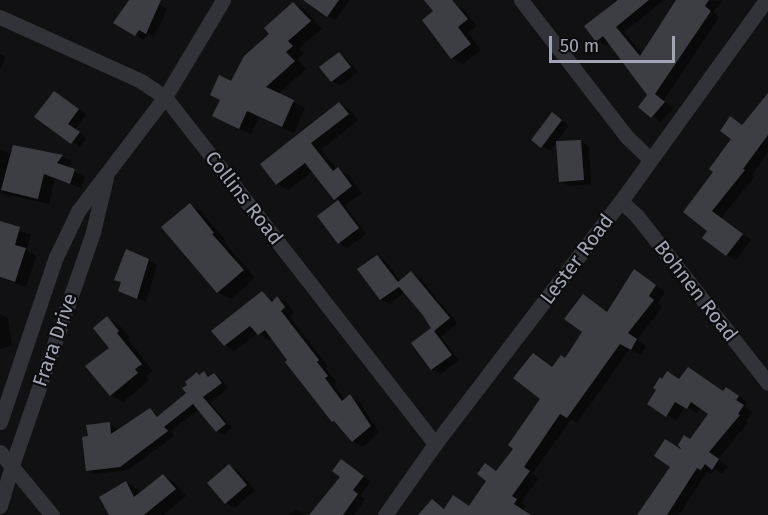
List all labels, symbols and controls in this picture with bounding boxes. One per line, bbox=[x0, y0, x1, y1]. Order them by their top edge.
scale bar bbox=[552, 24, 678, 62]
text: 50 m bbox=[560, 35, 599, 57]
street label: Collins Road bbox=[200, 146, 288, 250]
street label: Lester Road bbox=[535, 209, 619, 309]
street label: Bohnen Road bbox=[649, 236, 743, 346]
street label: Frara Drive bbox=[28, 290, 82, 390]

